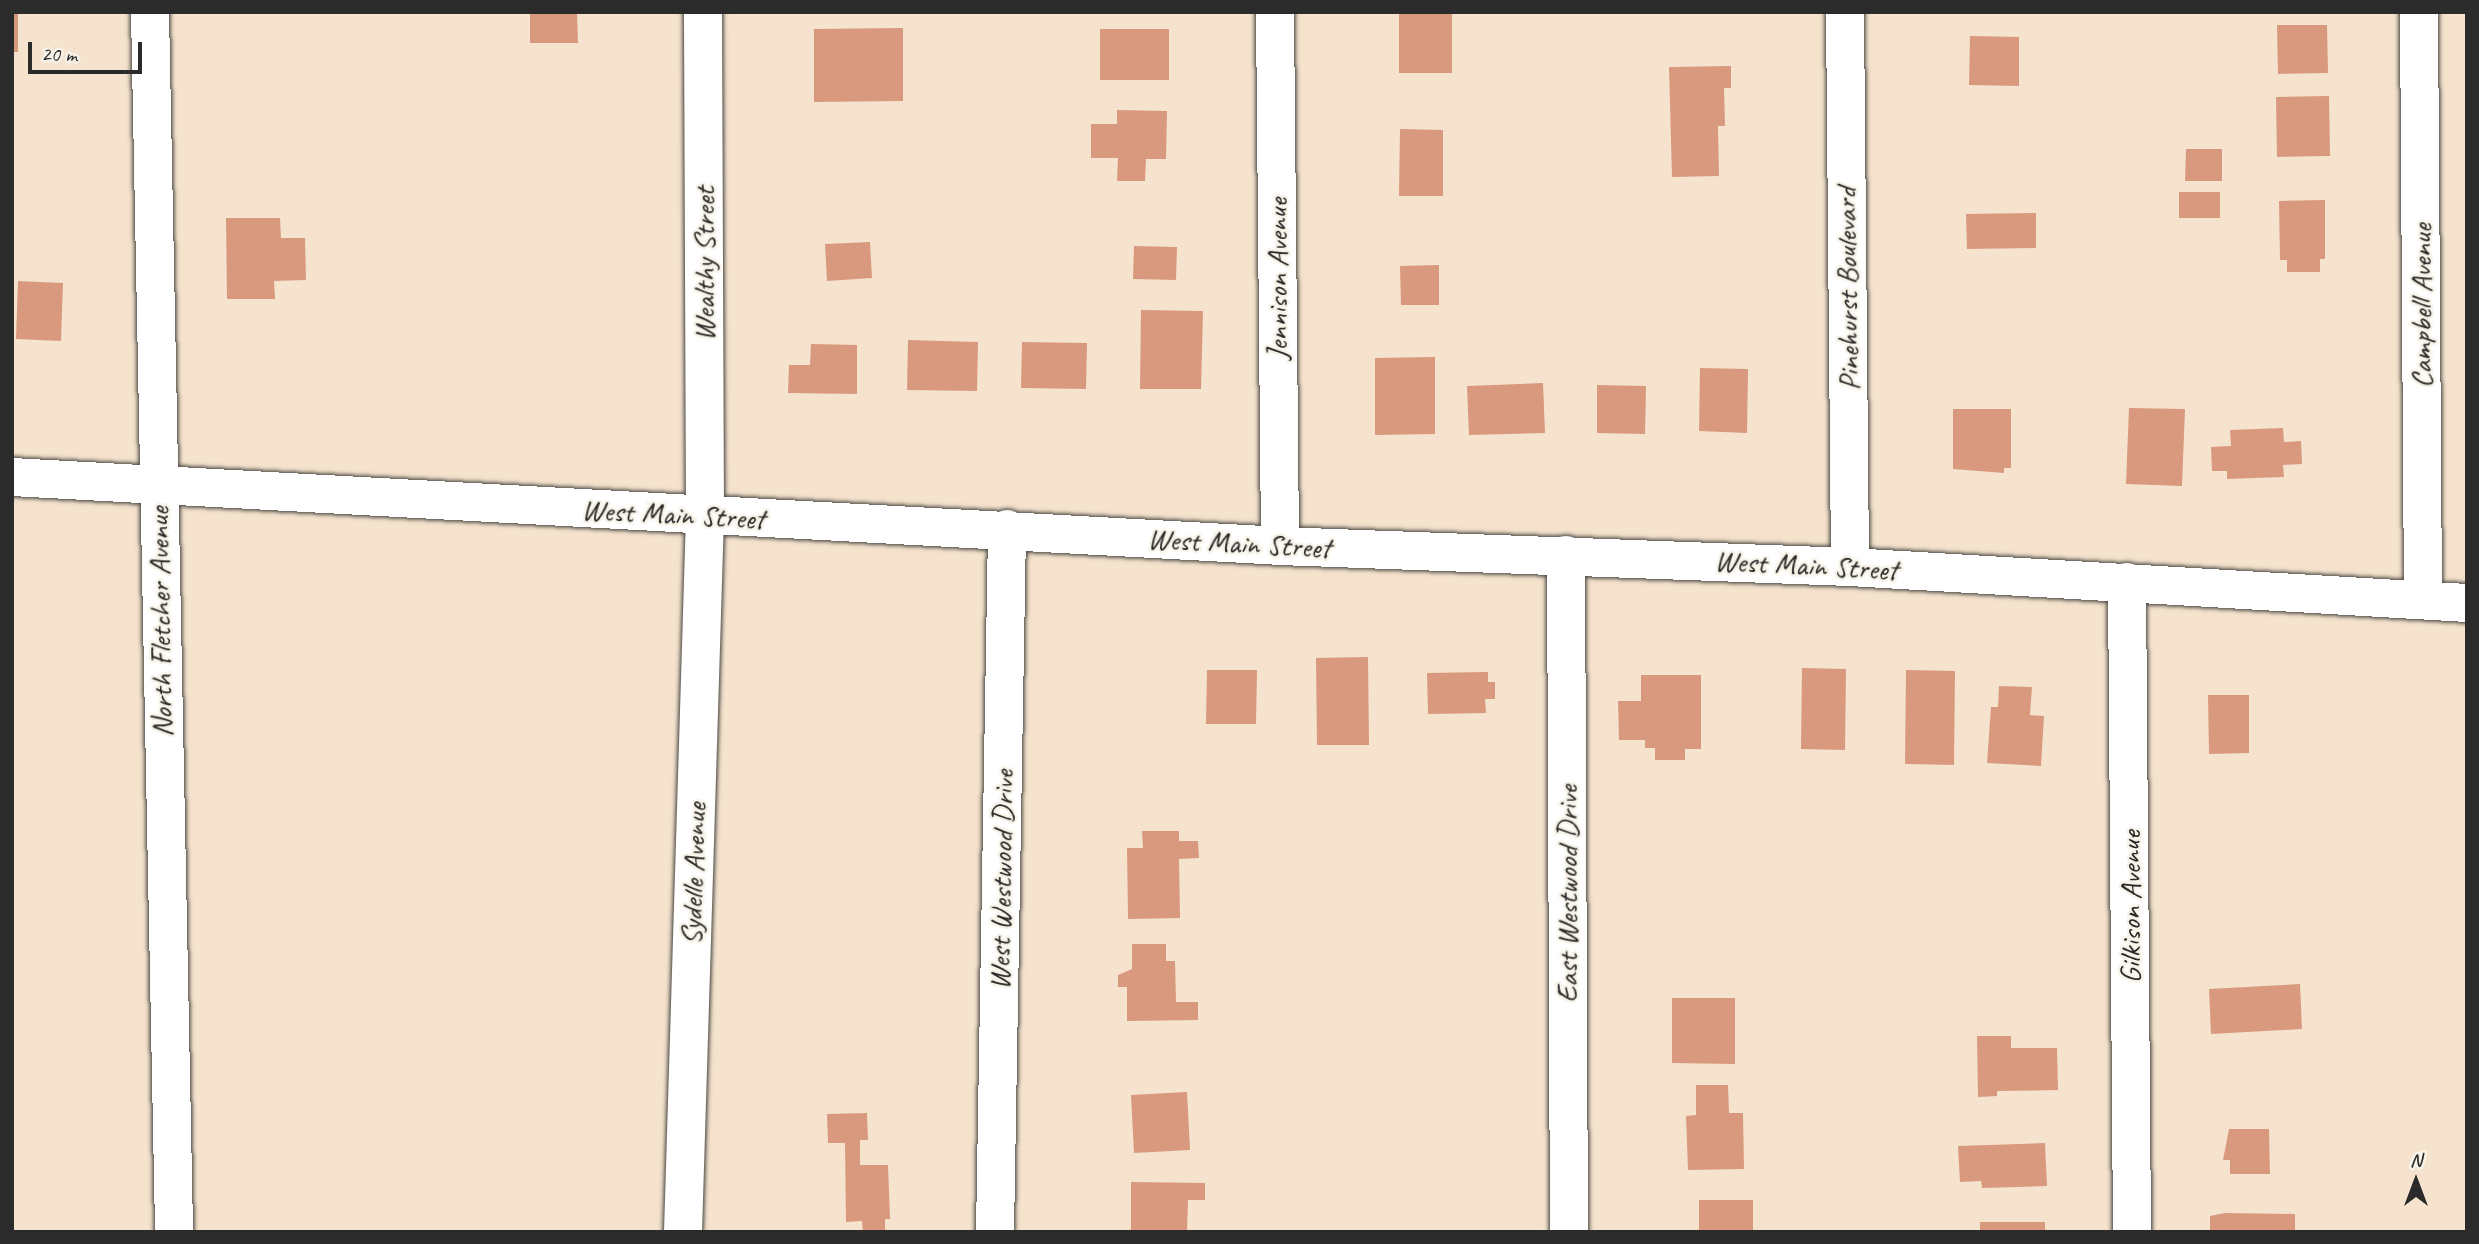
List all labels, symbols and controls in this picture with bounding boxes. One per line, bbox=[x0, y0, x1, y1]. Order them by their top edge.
scale bar bbox=[32, 28, 145, 72]
text: 20 m bbox=[41, 41, 77, 67]
street label: Wealthy Street bbox=[686, 186, 722, 342]
street label: Pinehurst Boulevard bbox=[1827, 187, 1867, 391]
street label: Jennison Avenue bbox=[1259, 198, 1295, 360]
street label: Campbell Avenue bbox=[2403, 224, 2439, 388]
street label: West Main Street bbox=[579, 491, 767, 537]
street label: North Fletcher Avenue bbox=[140, 506, 180, 738]
street label: West Main Street bbox=[1145, 520, 1333, 566]
street label: West Main Street bbox=[1712, 542, 1900, 588]
street label: West Westwood Drive bbox=[981, 769, 1021, 991]
street label: East Westwood Drive bbox=[1549, 785, 1585, 1003]
street label: Sydelle Avenue bbox=[673, 802, 713, 946]
street label: Gilkison Avenue bbox=[2112, 831, 2148, 983]
north arrow bbox=[2381, 1146, 2451, 1216]
text: N bbox=[2410, 1148, 2422, 1172]

